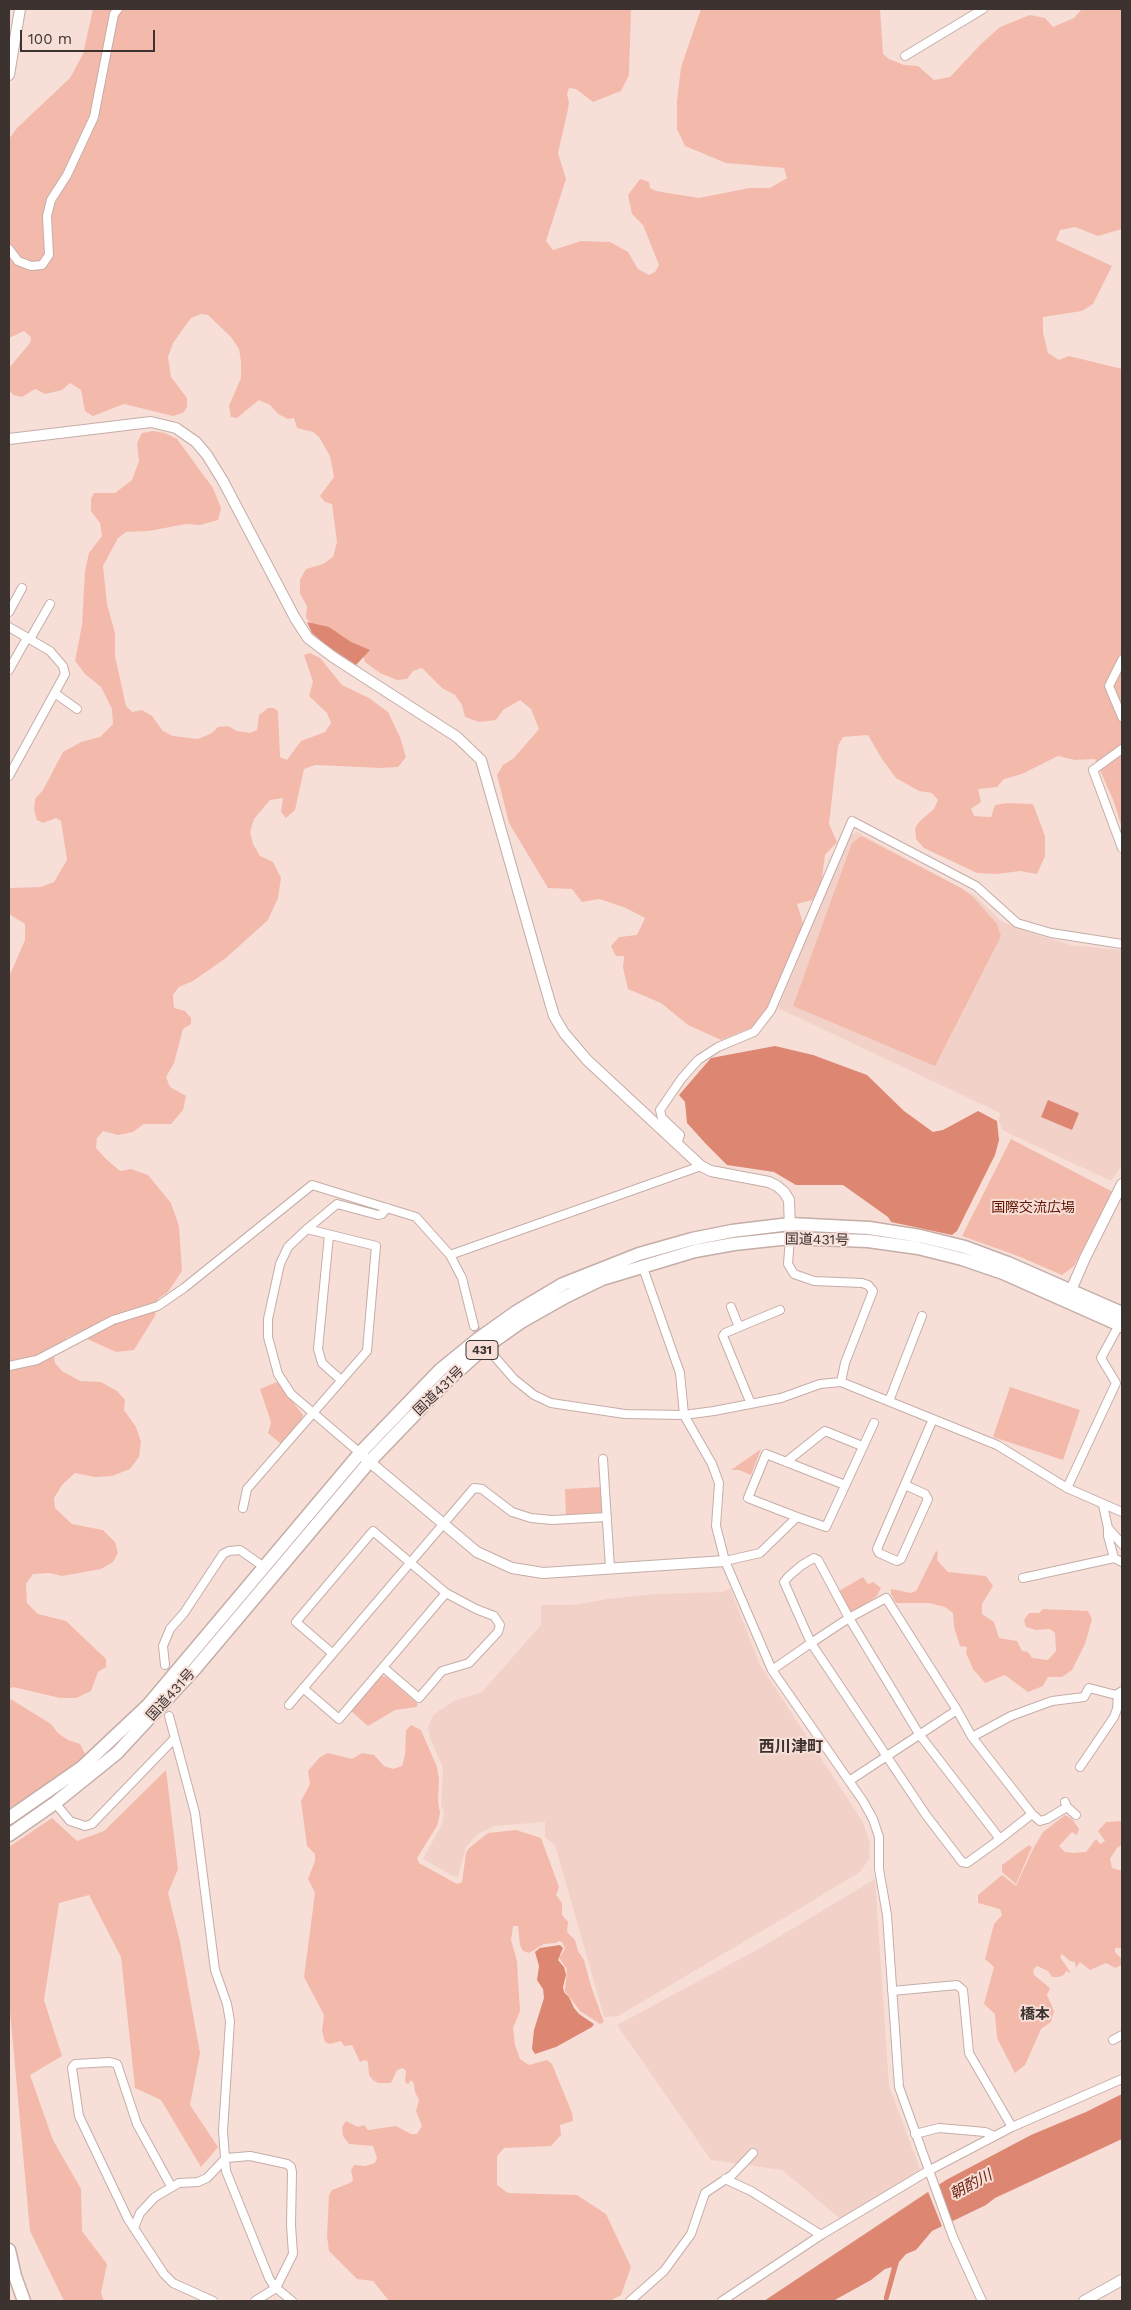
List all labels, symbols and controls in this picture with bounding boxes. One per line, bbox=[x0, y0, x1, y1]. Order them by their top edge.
scale bar bbox=[22, 20, 158, 52]
text: 100 m bbox=[28, 30, 72, 48]
park label: 国際交流広場 bbox=[991, 1200, 1075, 1216]
street label: 国道431号 bbox=[785, 1231, 849, 1249]
road number: 431 bbox=[466, 1340, 498, 1360]
street label: 国道431号 bbox=[410, 1363, 468, 1419]
street label: 国道431号 bbox=[143, 1666, 199, 1724]
district label: 西川津町 bbox=[759, 1737, 823, 1757]
district label: 橋本 bbox=[1020, 2006, 1050, 2024]
water label: 朝酌川 bbox=[947, 2166, 995, 2204]

